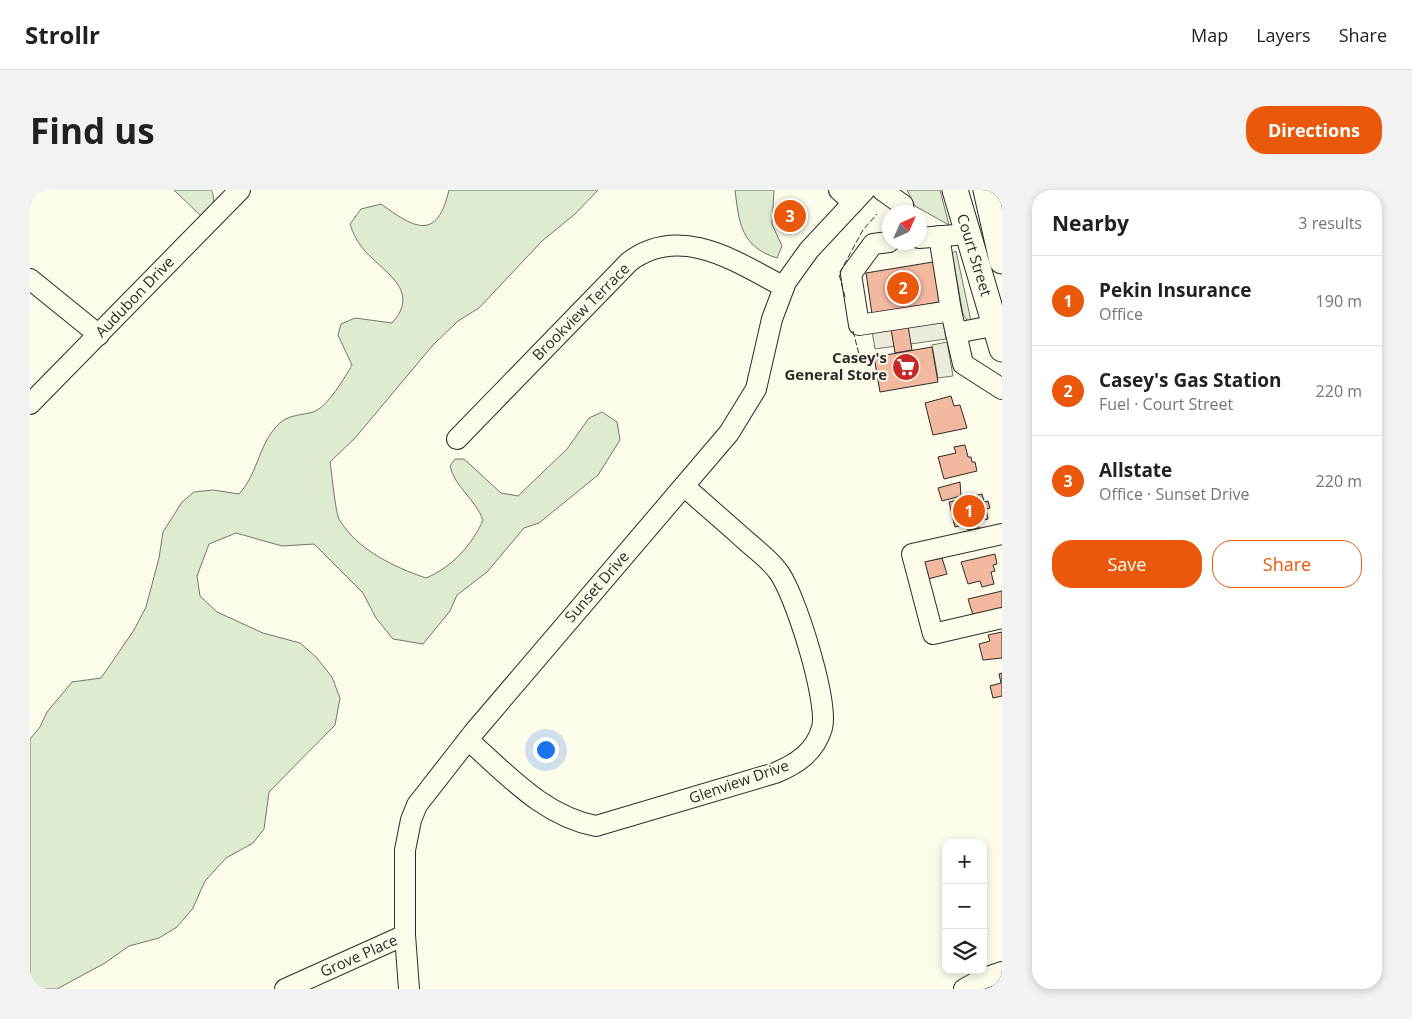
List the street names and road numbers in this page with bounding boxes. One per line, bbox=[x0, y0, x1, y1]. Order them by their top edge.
street label: Court Street bbox=[953, 211, 997, 298]
street label: Audubon Drive bbox=[91, 252, 178, 341]
street label: Brookview Terrace bbox=[527, 258, 633, 364]
street label: Sunset Drive bbox=[560, 547, 633, 626]
street label: Glenview Drive bbox=[686, 755, 791, 807]
street label: Grove Place bbox=[317, 929, 400, 981]

